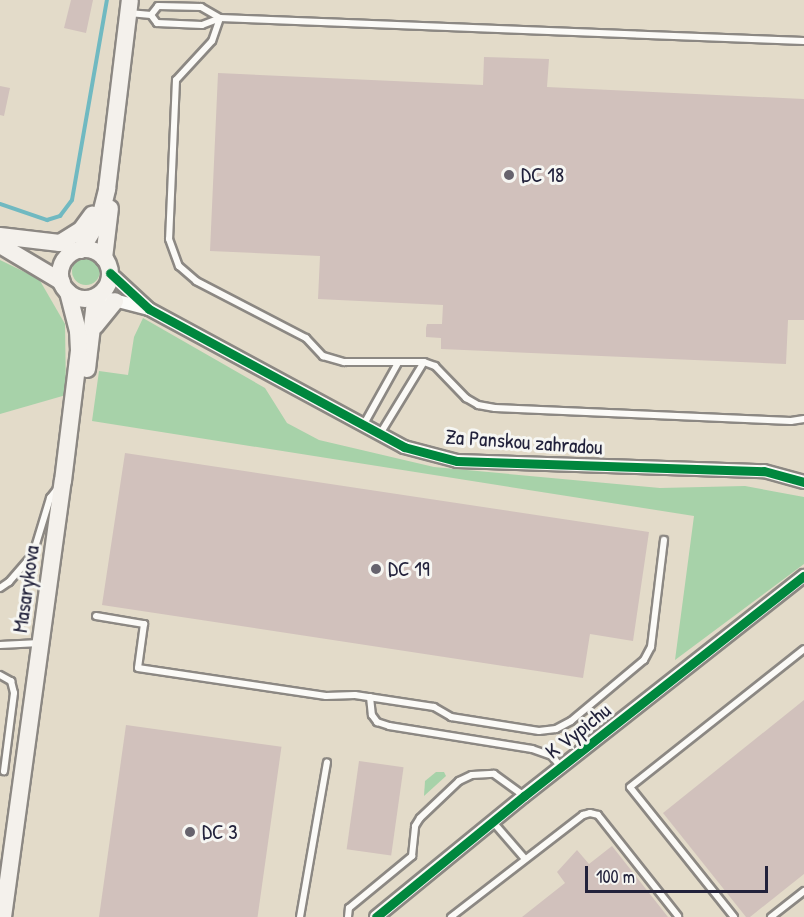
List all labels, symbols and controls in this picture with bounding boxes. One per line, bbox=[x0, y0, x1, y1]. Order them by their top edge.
place label: DC 18 bbox=[521, 162, 564, 188]
marker: DC 18 bbox=[502, 168, 516, 182]
street label: Za Panskou zahradou bbox=[445, 424, 603, 460]
street label: Masarykova bbox=[7, 544, 45, 634]
place label: DC 19 bbox=[388, 556, 430, 582]
marker: DC 19 bbox=[369, 562, 383, 576]
street label: K Vypichu bbox=[540, 698, 616, 764]
place label: DC 3 bbox=[202, 819, 238, 845]
marker: DC 3 bbox=[183, 825, 197, 839]
scale bar bbox=[588, 854, 771, 892]
text: 100 m bbox=[596, 864, 635, 889]

